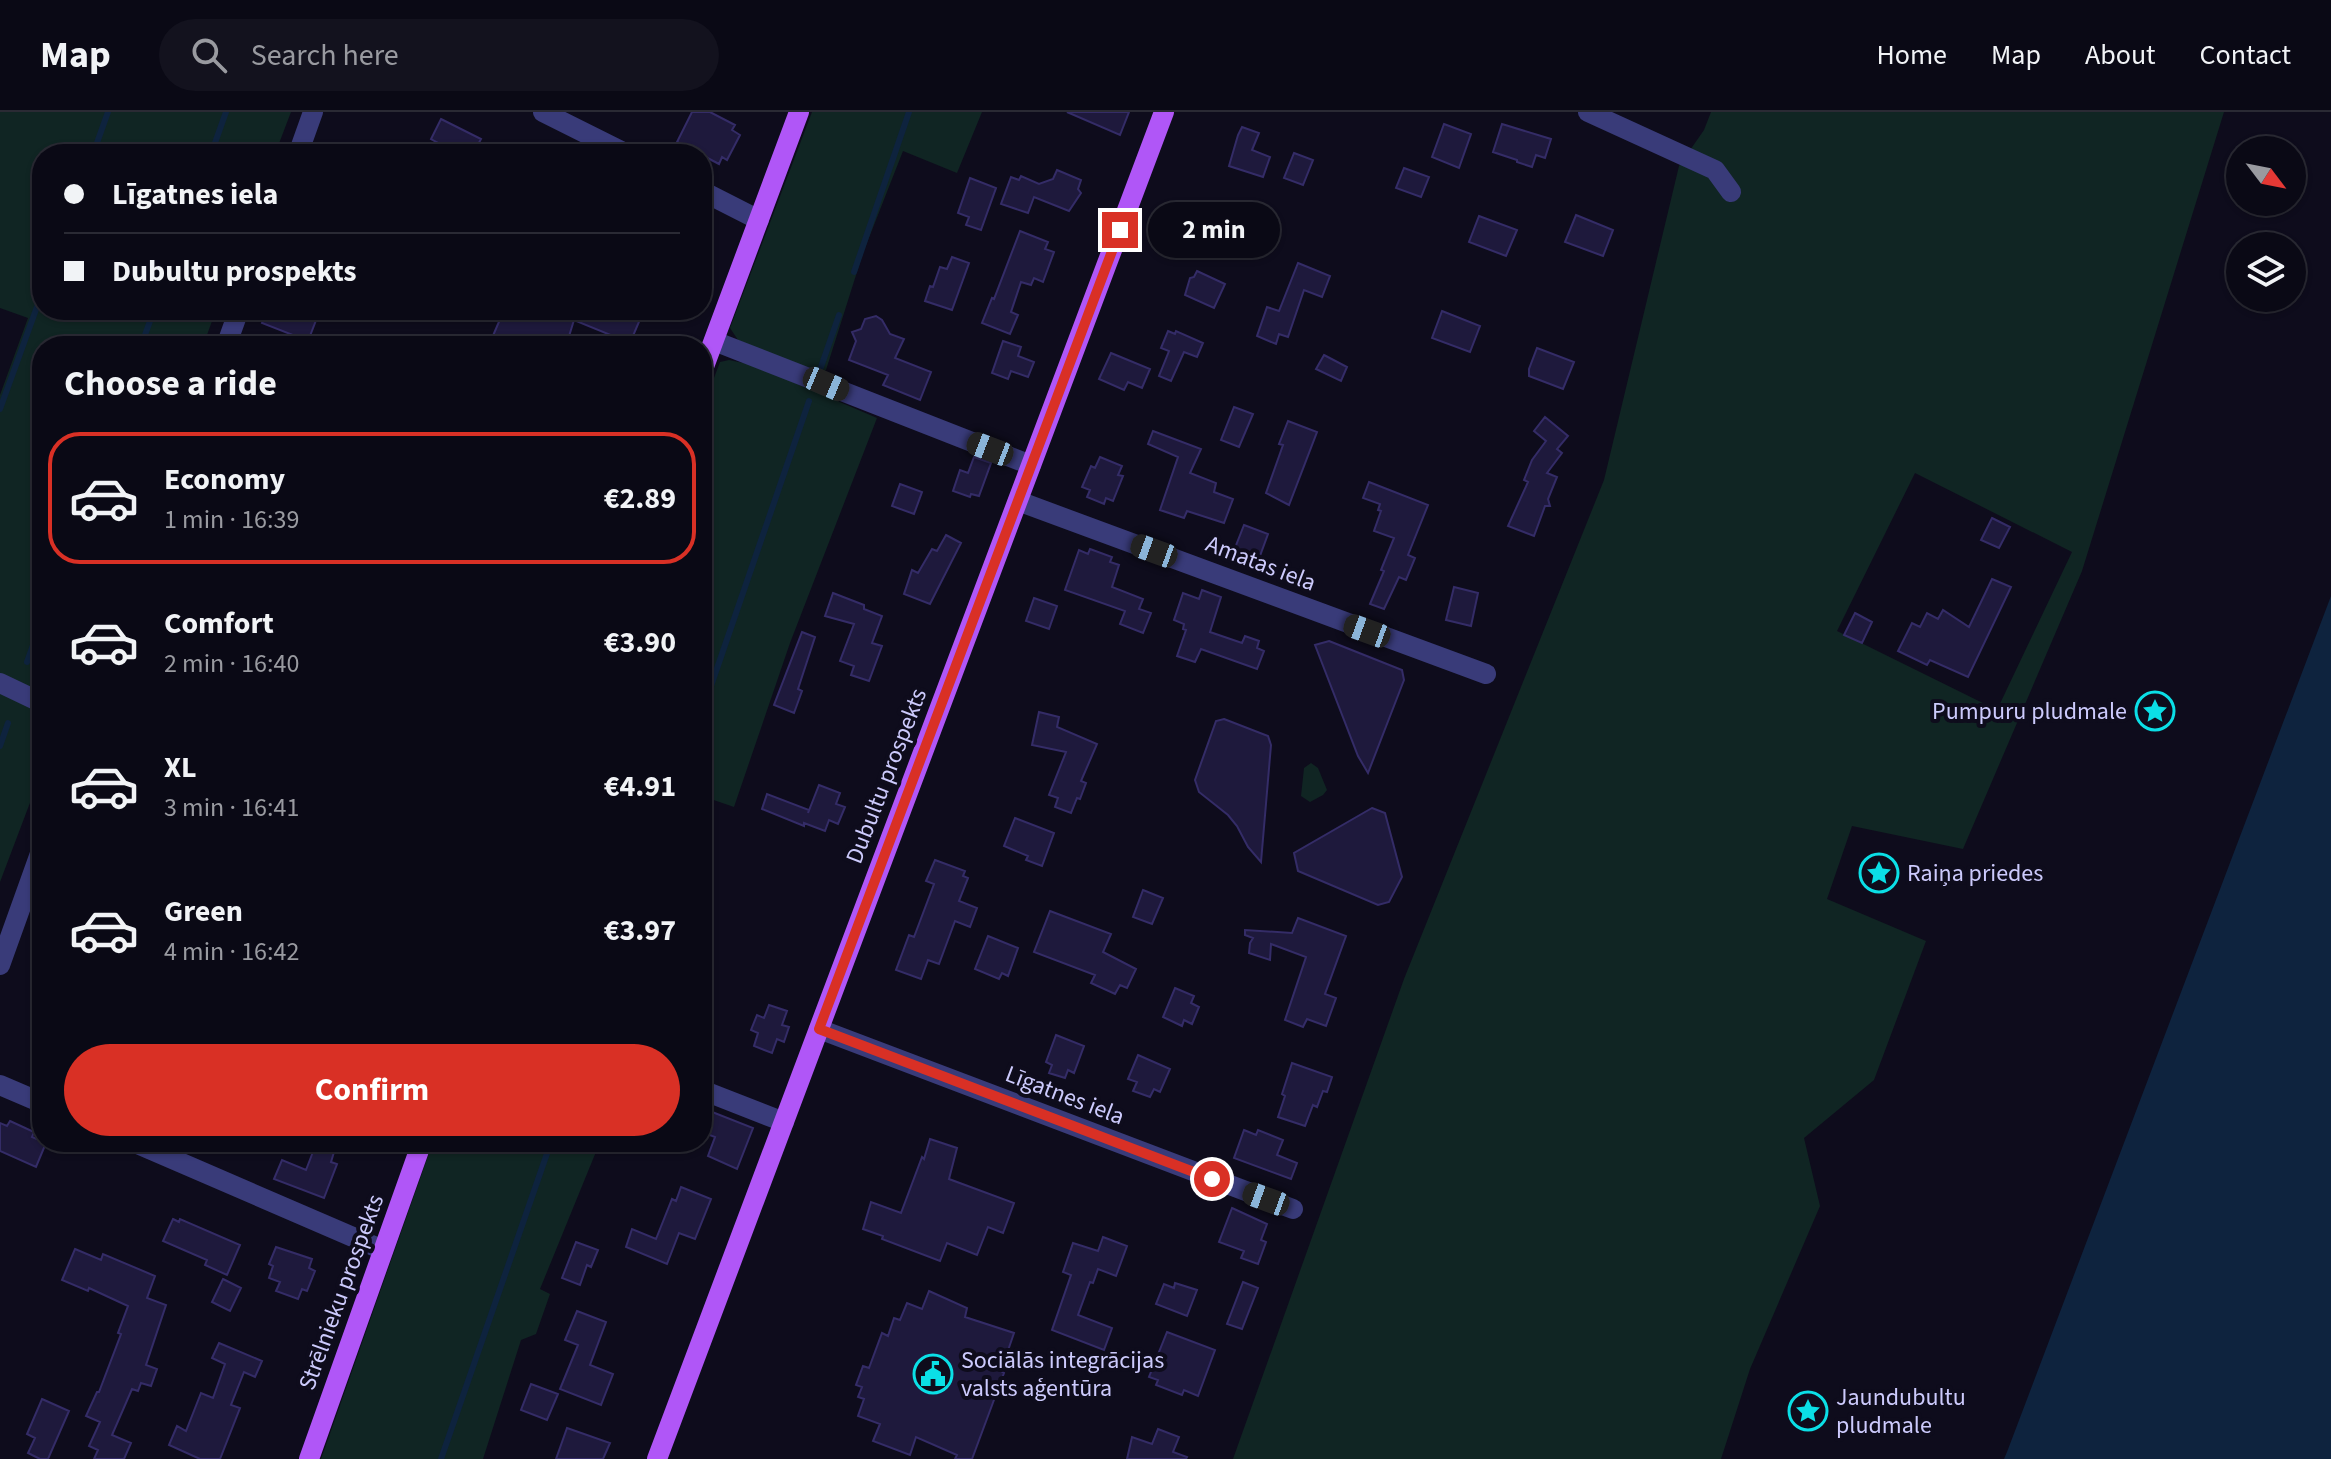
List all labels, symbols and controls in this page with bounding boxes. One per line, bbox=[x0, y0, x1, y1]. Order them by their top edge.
search box bbox=[159, 19, 719, 91]
text: Map bbox=[40, 28, 111, 82]
icon: search bbox=[187, 33, 231, 77]
text: Search here bbox=[251, 34, 399, 77]
text: Home bbox=[1876, 35, 1947, 75]
text: Map bbox=[1991, 35, 2041, 75]
text: About bbox=[2085, 35, 2156, 75]
text: Contact bbox=[2200, 35, 2291, 75]
north arrow bbox=[2226, 136, 2306, 216]
map controls bbox=[2226, 136, 2306, 312]
text: Līgatnes iela bbox=[112, 173, 278, 216]
callout: 2 min bbox=[1148, 202, 1280, 258]
text: 2 min bbox=[1182, 211, 1246, 248]
route end bbox=[1102, 212, 1138, 248]
button: layers bbox=[2226, 232, 2306, 312]
text: Dubultu prospekts bbox=[112, 250, 357, 293]
text: Choose a ride bbox=[64, 358, 277, 409]
car bbox=[799, 364, 853, 404]
car bbox=[963, 429, 1017, 469]
text: Economy bbox=[164, 458, 285, 501]
icon: car bbox=[68, 462, 140, 534]
text: €2.89 bbox=[604, 477, 676, 520]
text: 1 min · 16:39 bbox=[164, 501, 299, 538]
street label: Amatas iela bbox=[1201, 526, 1321, 600]
car bbox=[1127, 532, 1181, 570]
text: Comfort bbox=[164, 602, 274, 645]
icon: car bbox=[68, 606, 140, 678]
car bbox=[1340, 612, 1394, 650]
text: €3.90 bbox=[604, 621, 676, 664]
text: 2 min · 16:40 bbox=[164, 645, 299, 682]
street label: Dubultu prospekts bbox=[837, 683, 936, 869]
place icon: Pumpuru pludmale bbox=[2134, 690, 2176, 732]
place label: Pumpuru pludmale bbox=[1932, 694, 2127, 729]
text: XL bbox=[164, 746, 197, 789]
icon: car bbox=[68, 750, 140, 822]
text: €4.91 bbox=[604, 765, 676, 808]
text: 3 min · 16:41 bbox=[164, 789, 299, 826]
place icon: Raiņa priedes bbox=[1858, 852, 1900, 894]
place label: Raiņa priedes bbox=[1907, 856, 2043, 891]
text: Green bbox=[164, 890, 243, 933]
icon: car bbox=[68, 894, 140, 966]
text: €3.97 bbox=[604, 909, 676, 952]
text: 4 min · 16:42 bbox=[164, 933, 299, 970]
button: Confirm bbox=[64, 1044, 680, 1136]
street label: Līgatnes iela bbox=[1000, 1057, 1129, 1134]
route start bbox=[1194, 1161, 1230, 1197]
car bbox=[1239, 1180, 1293, 1218]
street label: Strēlnieku prospekts bbox=[290, 1190, 393, 1395]
place label: Sociālās integrācijas valsts aģentūra bbox=[961, 1343, 1164, 1406]
public building icon: Sociālās integrācijas valsts aģentūra bbox=[912, 1353, 954, 1395]
place label: Jaundubultu pludmale bbox=[1836, 1380, 1966, 1443]
place icon: Jaundubultu pludmale bbox=[1787, 1390, 1829, 1432]

